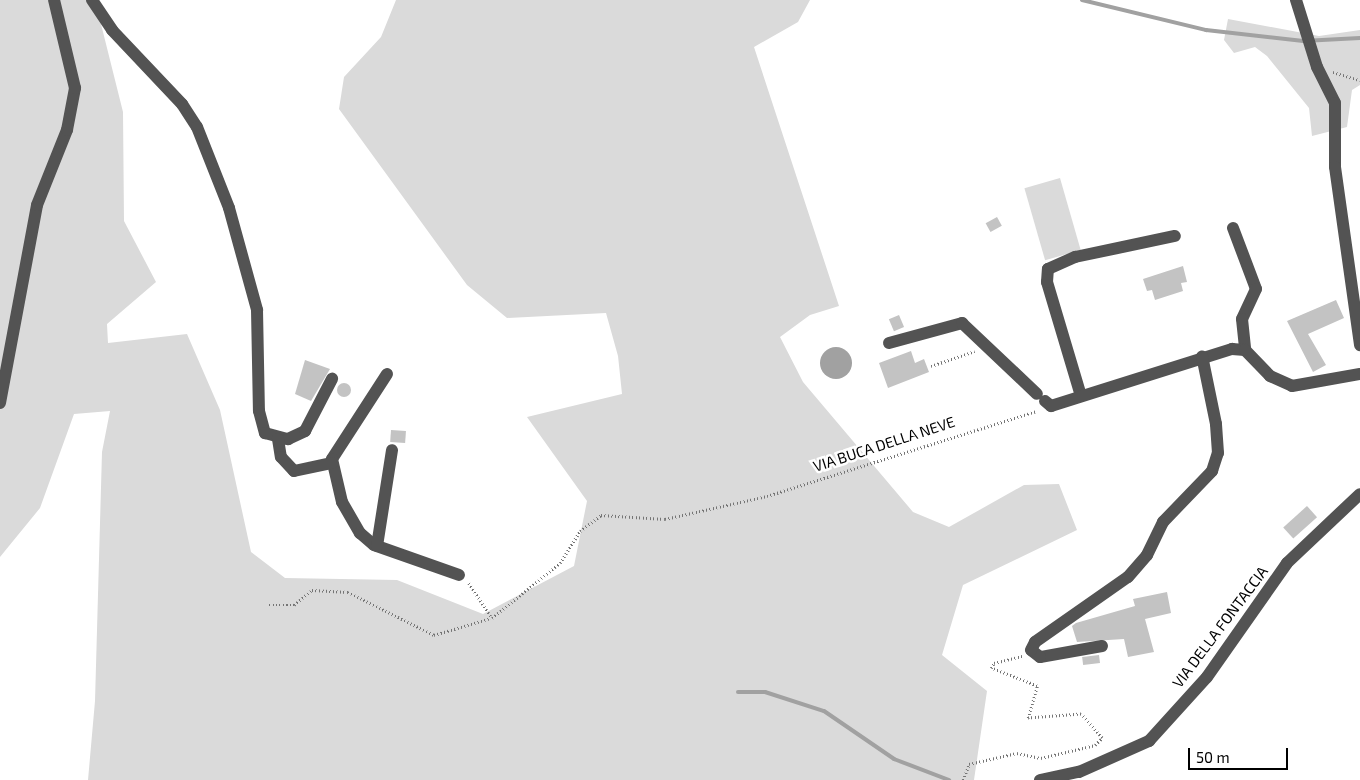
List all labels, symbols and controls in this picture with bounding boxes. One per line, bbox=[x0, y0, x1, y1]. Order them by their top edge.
street label: VIA BUCA DELLA NEVE bbox=[810, 412, 958, 476]
street label: VIA DELLA FONTACCIA bbox=[1168, 562, 1272, 692]
scale bar bbox=[1190, 738, 1290, 770]
text: 50 m bbox=[1196, 748, 1230, 766]

